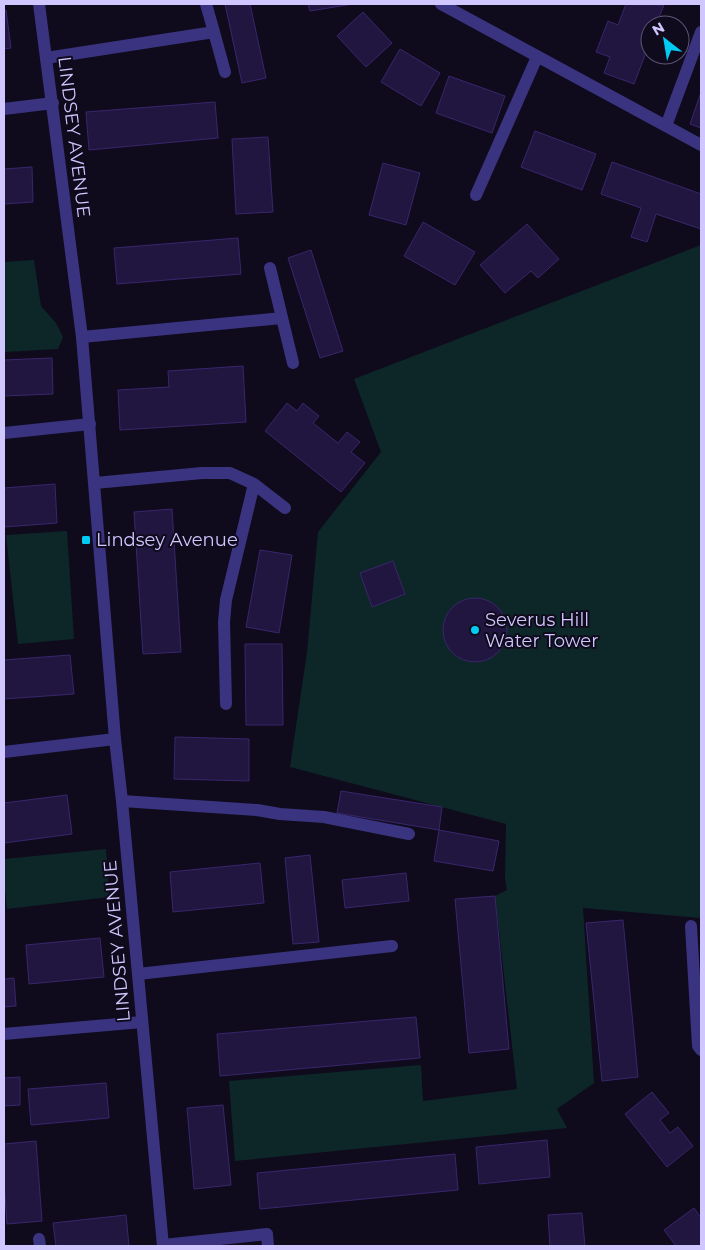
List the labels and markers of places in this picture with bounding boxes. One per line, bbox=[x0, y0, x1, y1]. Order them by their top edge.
place label: Lindsey Avenue bbox=[96, 529, 238, 551]
marker: Lindsey Avenue bbox=[80, 534, 92, 546]
place label: Severus Hill Water Tower bbox=[485, 609, 598, 652]
marker: Severus Hill Water Tower bbox=[469, 624, 481, 636]

